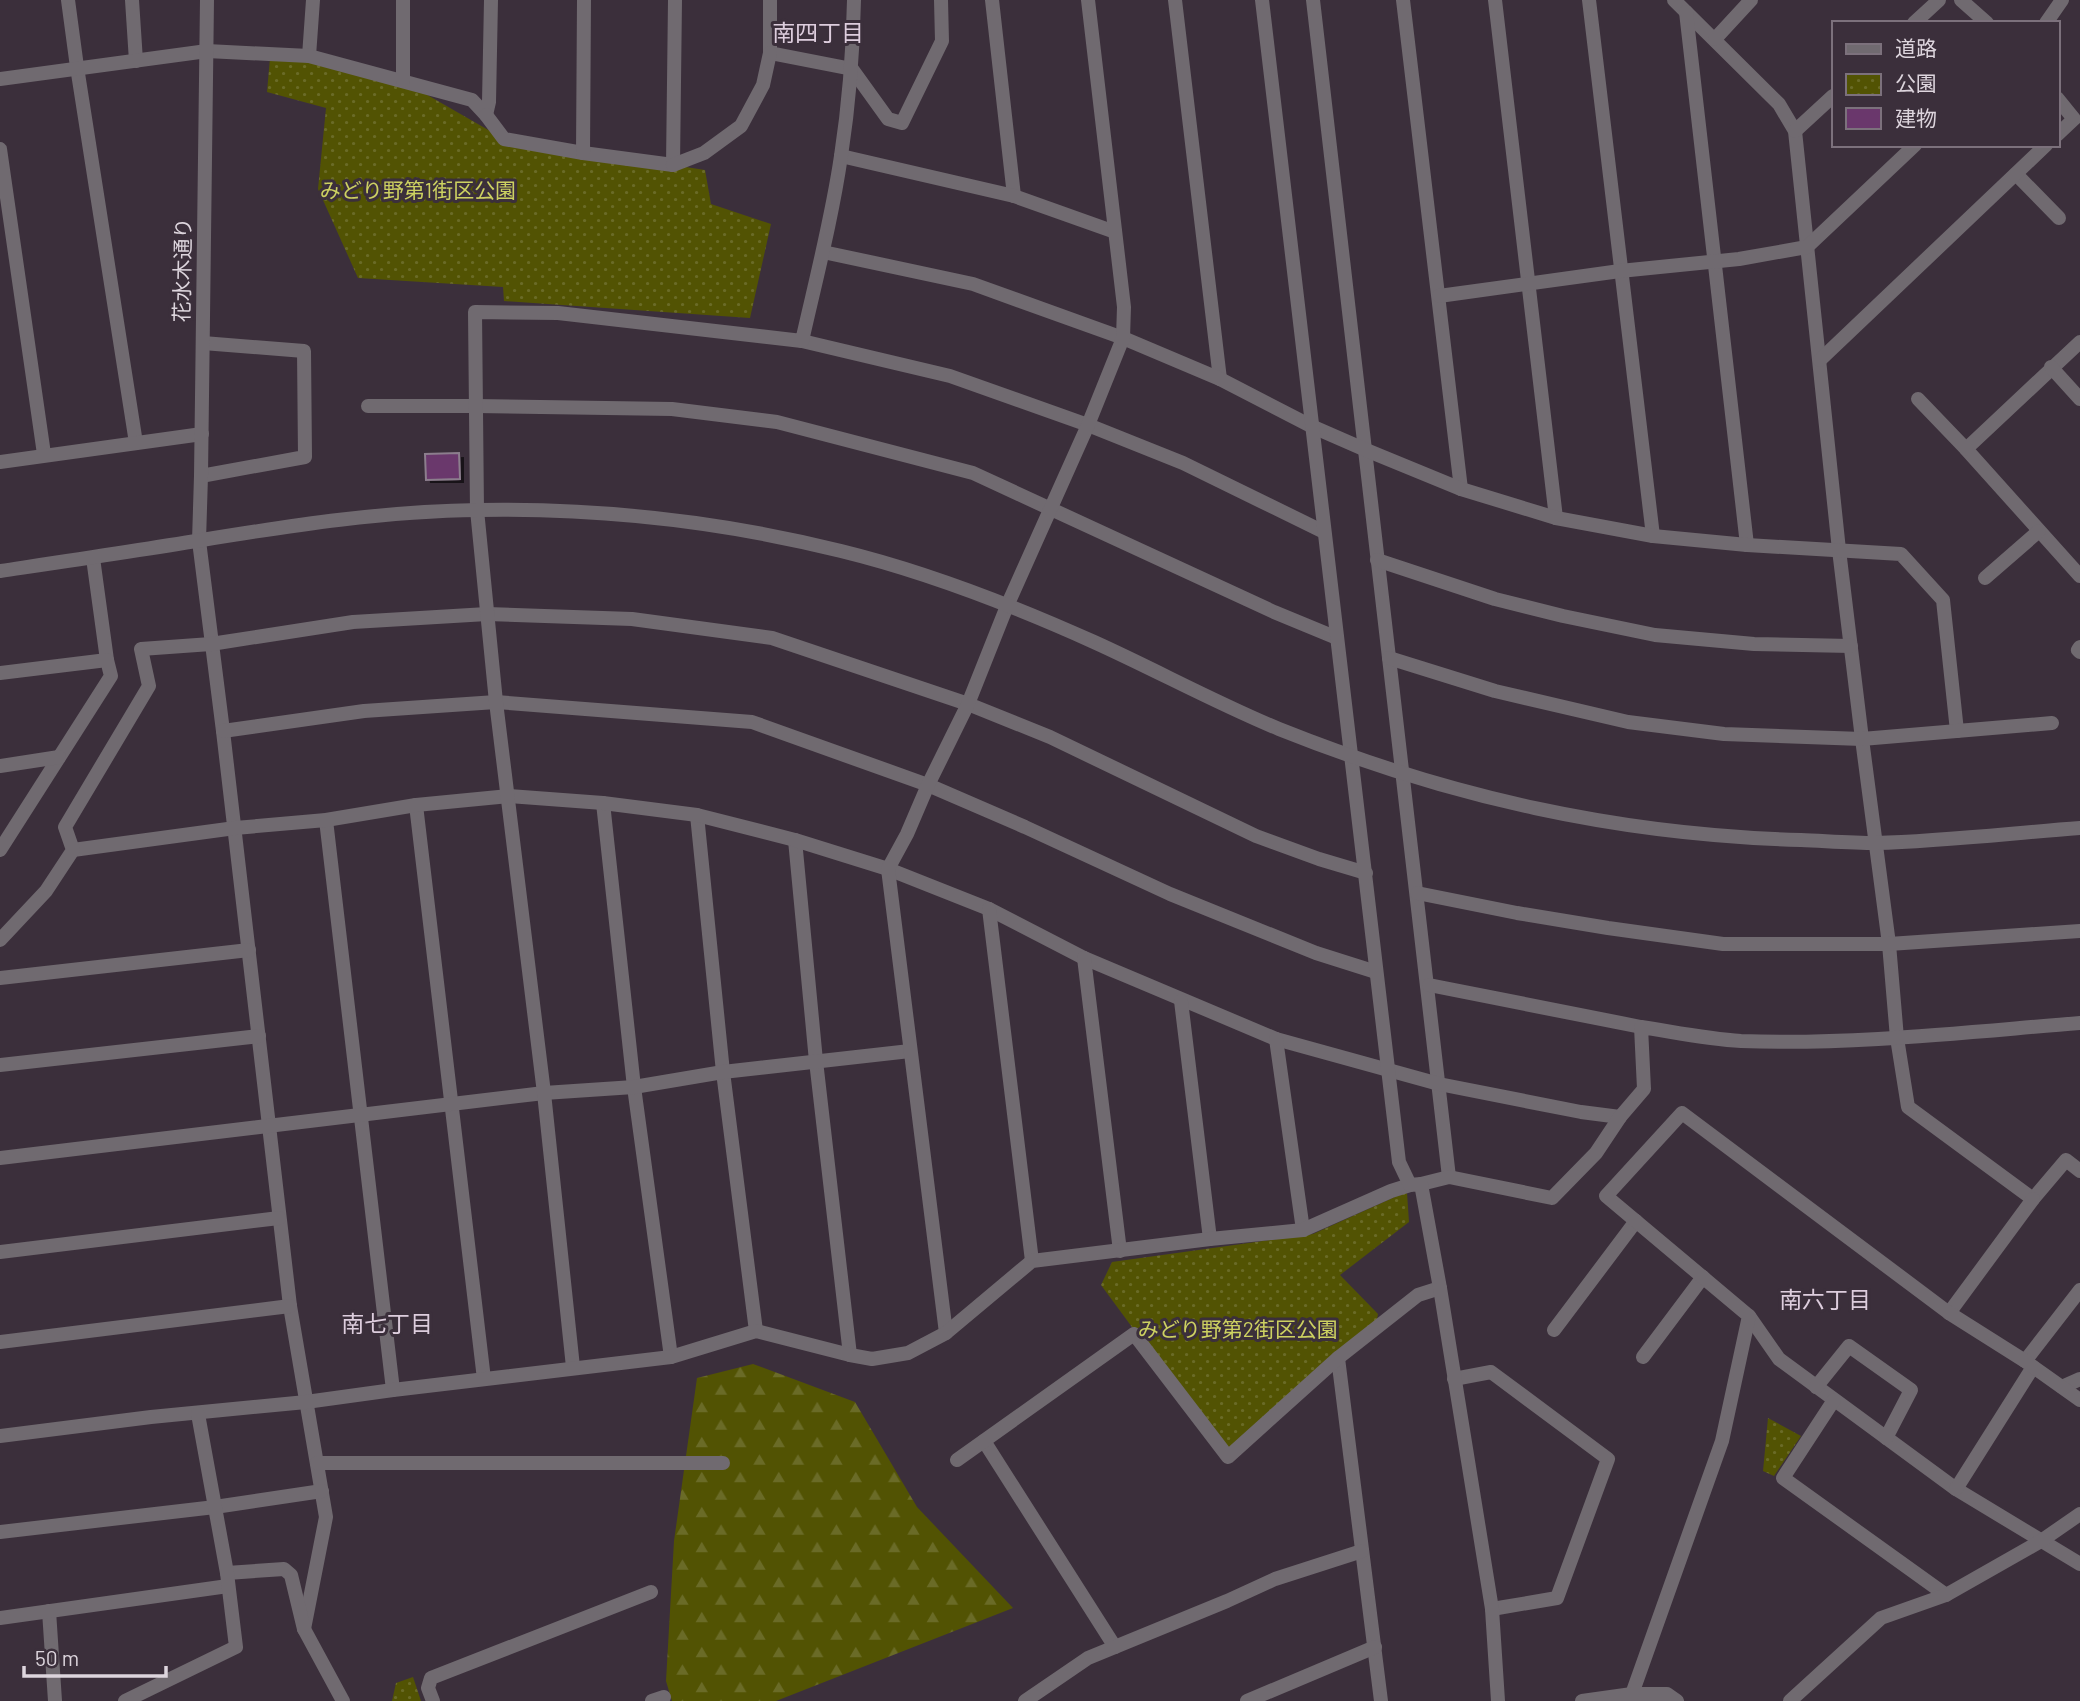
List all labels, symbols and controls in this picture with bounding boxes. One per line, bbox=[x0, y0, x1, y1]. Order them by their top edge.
district label: 南四丁目 bbox=[772, 18, 864, 46]
legend bbox=[1832, 21, 2059, 147]
text: 道路 bbox=[1895, 35, 1937, 60]
text: 公園 bbox=[1895, 70, 1937, 95]
text: 建物 bbox=[1895, 105, 1937, 130]
park label: みどり野第1街区公園 bbox=[320, 177, 516, 202]
street label: 花水木通り bbox=[168, 217, 195, 323]
district label: 南六丁目 bbox=[1779, 1285, 1871, 1313]
district label: 南七丁目 bbox=[341, 1309, 433, 1337]
park label: みどり野第2街区公園 bbox=[1138, 1316, 1338, 1341]
scale bar bbox=[24, 1634, 166, 1678]
text: 50 m bbox=[35, 1645, 79, 1670]

